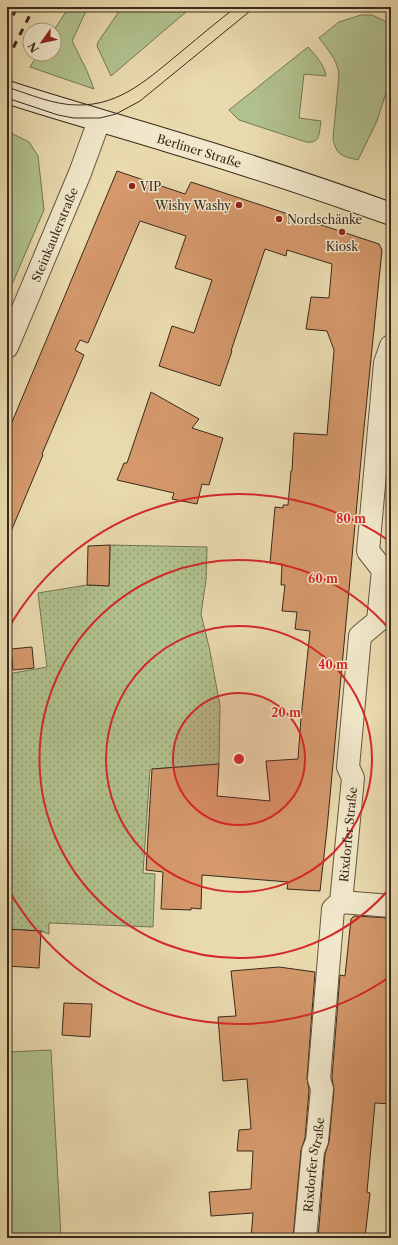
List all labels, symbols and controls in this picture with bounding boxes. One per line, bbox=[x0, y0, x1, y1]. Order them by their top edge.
north arrow bbox=[22, 22, 62, 62]
text: N bbox=[25, 39, 42, 55]
street label: Berliner Straße bbox=[155, 130, 244, 171]
place label: VIP bbox=[139, 179, 161, 194]
marker: VIP bbox=[127, 181, 137, 191]
street label: Steinkaulerstraße bbox=[28, 185, 81, 284]
place label: Wishy Washy bbox=[154, 198, 231, 213]
marker: Wishy Washy bbox=[234, 200, 244, 210]
place label: Nordschänke bbox=[287, 212, 363, 227]
marker: Nordschänke bbox=[274, 214, 284, 224]
marker: Kiosk bbox=[337, 227, 347, 237]
place label: Kiosk bbox=[326, 239, 359, 254]
text: 80 m bbox=[336, 511, 366, 526]
text: 60 m bbox=[308, 571, 338, 586]
text: 40 m bbox=[318, 657, 348, 672]
text: 20 m bbox=[271, 705, 301, 720]
centre of rings bbox=[232, 752, 246, 766]
street label: Rixdorfer Straße bbox=[335, 786, 360, 883]
street label: Rixdorfer Straße bbox=[300, 1116, 327, 1213]

